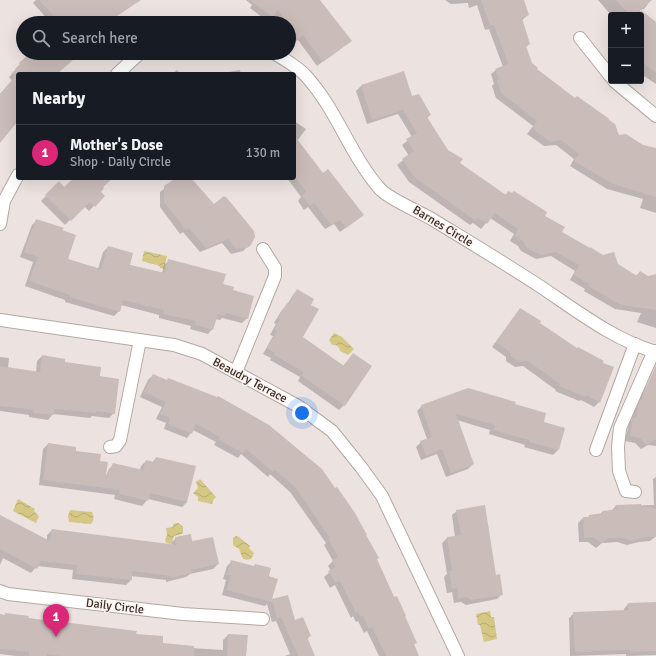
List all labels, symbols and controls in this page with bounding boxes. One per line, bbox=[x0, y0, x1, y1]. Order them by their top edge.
map controls bbox=[608, 12, 644, 84]
button: + bbox=[608, 12, 644, 48]
search box bbox=[16, 16, 296, 60]
icon: search bbox=[30, 27, 52, 49]
text: Search here bbox=[62, 29, 138, 47]
button: − bbox=[608, 48, 644, 84]
text: Nearby bbox=[32, 88, 85, 109]
text: Mother's Dose bbox=[70, 136, 163, 154]
text: 1 bbox=[41, 145, 49, 161]
text: 130 m bbox=[246, 145, 280, 161]
text: Shop · Daily Circle bbox=[70, 154, 171, 170]
street label: Barnes Circle bbox=[410, 203, 476, 250]
street label: Beaudry Terrace bbox=[210, 354, 290, 406]
your location bbox=[292, 403, 312, 423]
street label: Daily Circle bbox=[85, 595, 145, 617]
pin: 1 bbox=[43, 604, 69, 637]

